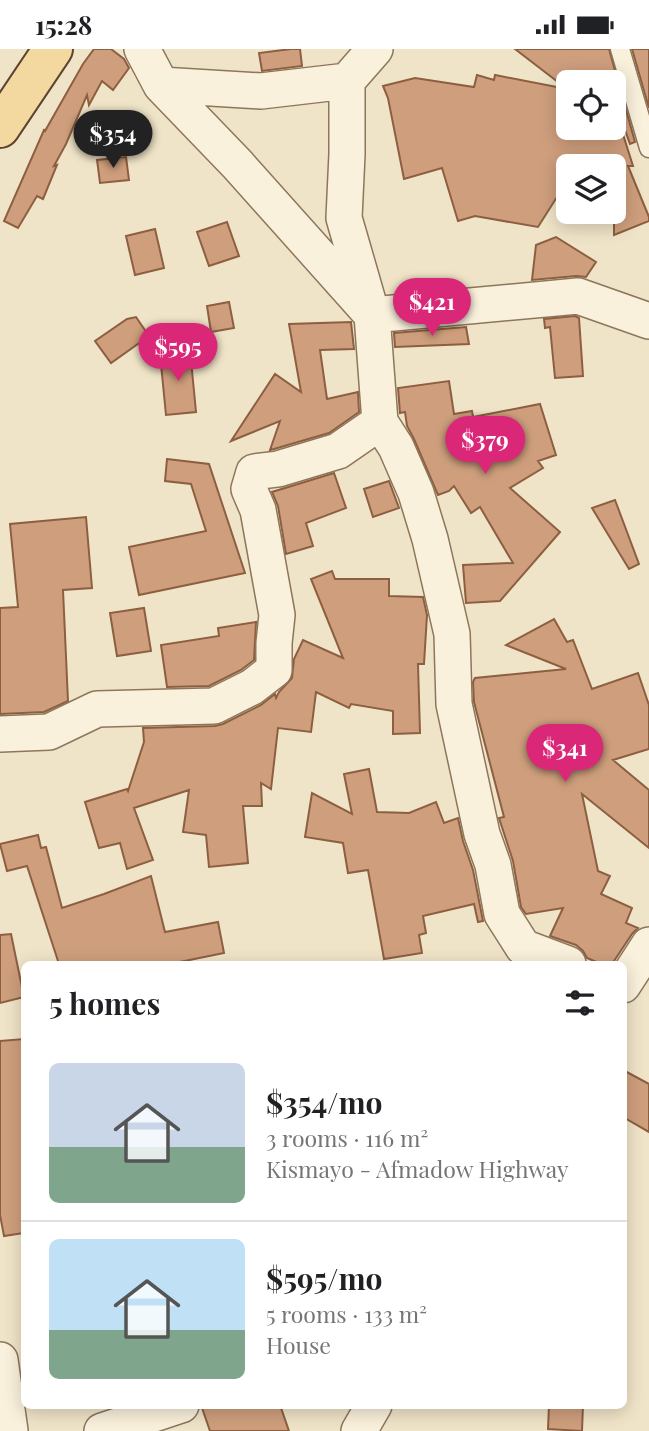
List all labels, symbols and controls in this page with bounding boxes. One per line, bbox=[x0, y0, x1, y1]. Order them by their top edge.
text: 15:28 bbox=[35, 7, 92, 42]
map controls bbox=[556, 70, 626, 224]
button: locate bbox=[556, 70, 626, 140]
pin: $354 bbox=[72, 110, 154, 170]
text: $354 bbox=[89, 117, 137, 148]
button: layers bbox=[556, 154, 626, 224]
pin: $421 bbox=[391, 279, 473, 338]
text: $421 bbox=[409, 285, 455, 316]
pin: $595 bbox=[137, 323, 219, 383]
text: $595 bbox=[154, 330, 202, 361]
pin: $379 bbox=[444, 417, 526, 476]
text: $379 bbox=[461, 423, 509, 454]
pin: $341 bbox=[524, 725, 606, 784]
text: $341 bbox=[542, 731, 588, 762]
text: 5 homes bbox=[49, 983, 160, 1023]
icon: filters bbox=[561, 984, 599, 1022]
text: $354/mo bbox=[266, 1082, 383, 1122]
icon: home bbox=[105, 1091, 189, 1175]
text: 3 rooms · 116 m² bbox=[266, 1122, 428, 1153]
text: Kismayo - Afmadow Highway bbox=[266, 1153, 569, 1184]
text: $595/mo bbox=[266, 1258, 383, 1298]
icon: home bbox=[105, 1267, 189, 1351]
text: 5 rooms · 133 m² bbox=[266, 1298, 427, 1329]
text: House bbox=[266, 1329, 331, 1360]

